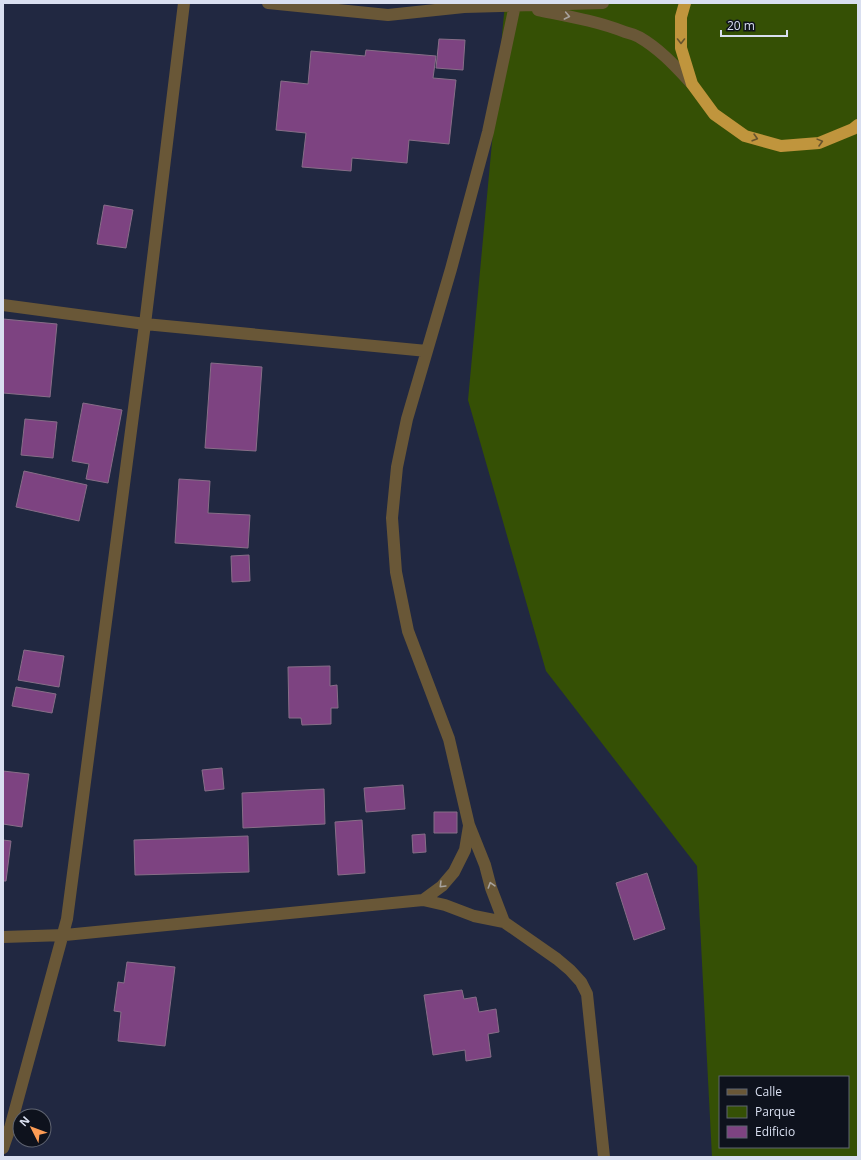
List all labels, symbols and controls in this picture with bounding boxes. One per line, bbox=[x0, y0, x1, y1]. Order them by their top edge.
one-way arrow bbox=[564, 11, 570, 19]
scale bar bbox=[721, 12, 787, 38]
text: 20 m bbox=[727, 17, 755, 34]
one-way arrow bbox=[677, 38, 685, 44]
one-way arrow bbox=[752, 133, 759, 142]
one-way arrow bbox=[816, 138, 823, 147]
one-way arrow bbox=[439, 880, 447, 888]
one-way arrow bbox=[487, 882, 496, 889]
legend bbox=[719, 1076, 849, 1148]
text: Calle bbox=[755, 1083, 782, 1100]
text: Parque bbox=[755, 1103, 795, 1120]
north arrow bbox=[12, 1108, 52, 1148]
text: N bbox=[16, 1113, 33, 1129]
text: Edificio bbox=[755, 1123, 795, 1140]

